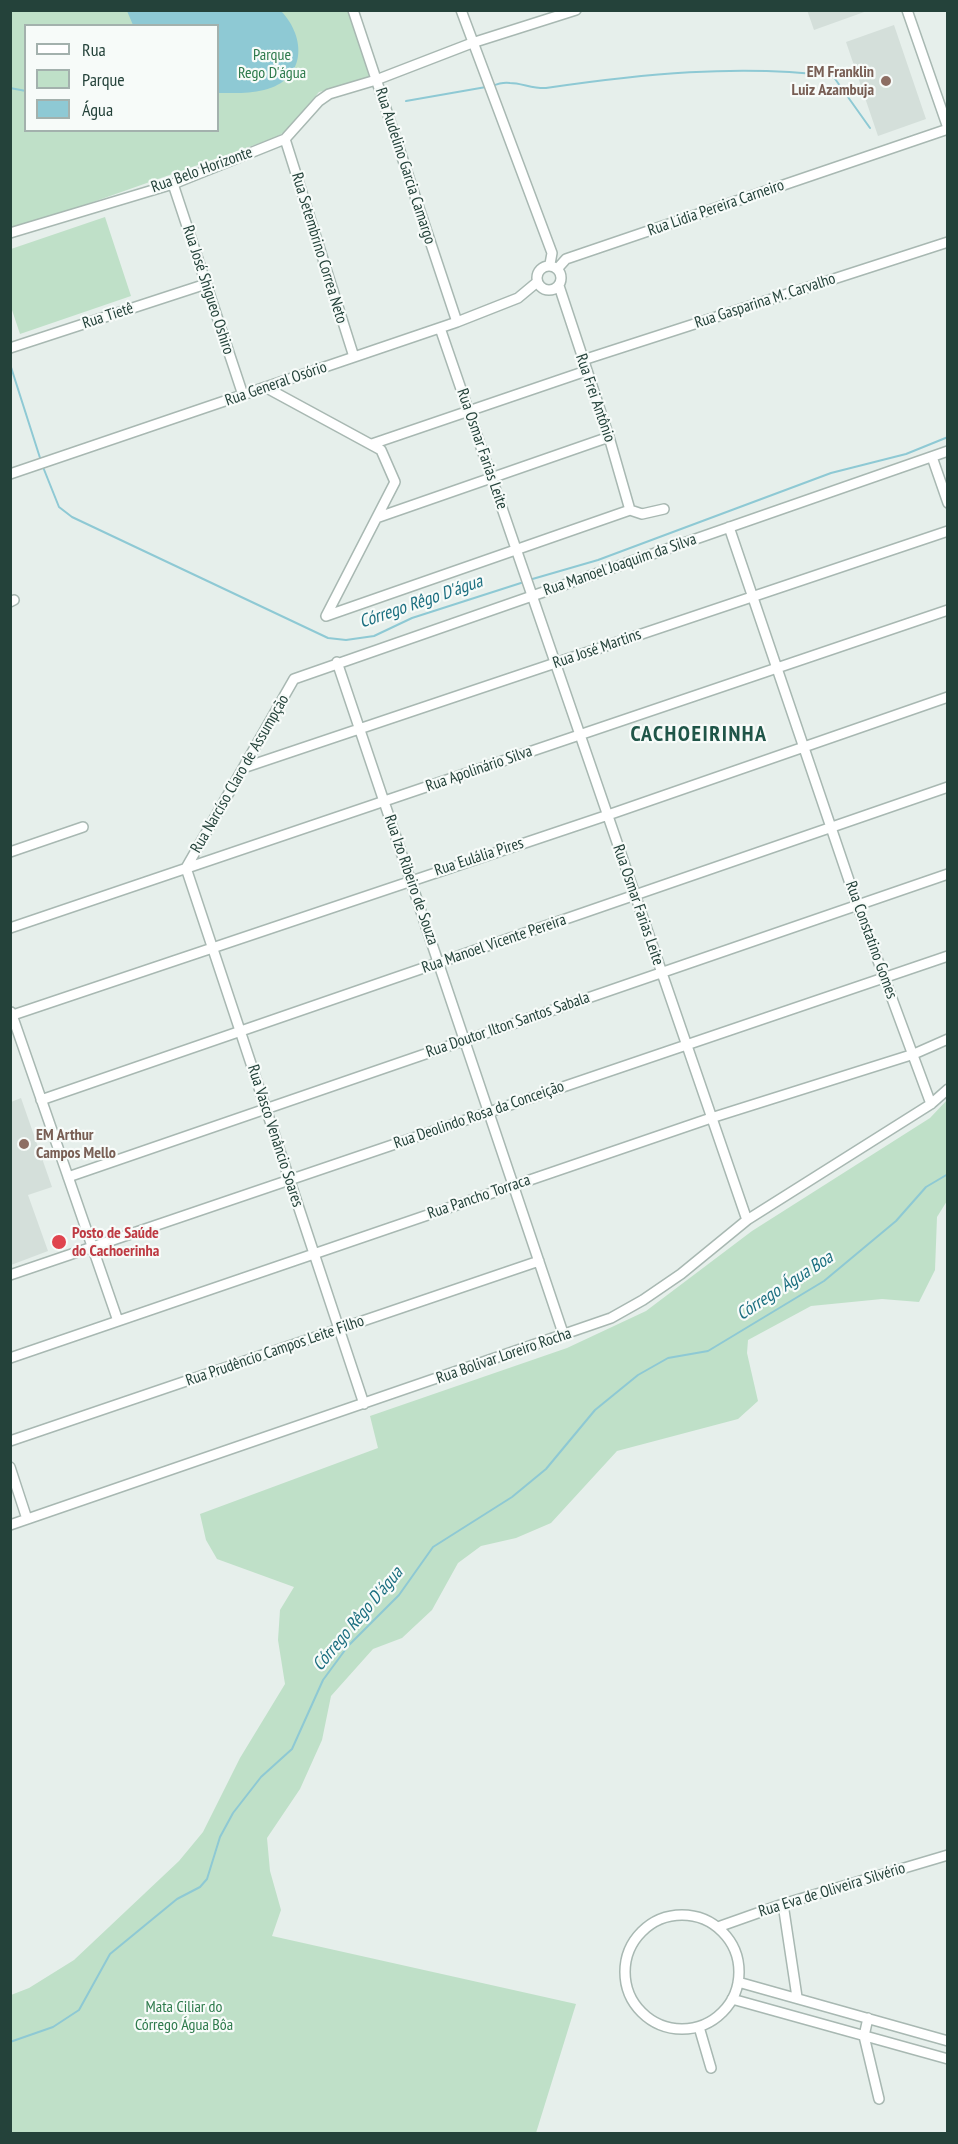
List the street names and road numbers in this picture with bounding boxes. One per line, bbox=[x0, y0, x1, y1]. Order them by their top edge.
street label: Rua Audelino Garcia Camargo bbox=[371, 85, 439, 247]
street label: Rua Belo Horizonte bbox=[149, 143, 255, 197]
street label: Rua Setembrino Correa Neto bbox=[287, 170, 351, 326]
street label: Rua Lidia Pereira Carneiro bbox=[645, 176, 787, 240]
street label: Rua José Shigueo Oshiro bbox=[178, 223, 238, 357]
street label: Rua Gasparina M. Carvalho bbox=[692, 269, 838, 333]
street label: Rua Tietê bbox=[80, 299, 136, 333]
street label: Rua Frei Antônio bbox=[571, 351, 619, 445]
street label: Rua General Osório bbox=[223, 358, 329, 410]
street label: Rua Osmar Farias Leite bbox=[452, 386, 512, 512]
street label: Rua Manoel Joaquim da Silva bbox=[541, 530, 699, 600]
street label: Rua José Martins bbox=[550, 625, 644, 673]
street label: Rua Narcíso Claro de Assumpção bbox=[187, 691, 293, 857]
street label: Rua Apolinário Silva bbox=[423, 742, 535, 796]
street label: Rua Izo Ribeiro de Souza bbox=[380, 812, 442, 948]
street label: Rua Eulália Pires bbox=[432, 834, 526, 880]
street label: Rua Osmar Farias Leite bbox=[608, 842, 668, 968]
street label: Rua Constatino Gomes bbox=[841, 879, 901, 1001]
street label: Rua Manoel Vicente Pereira bbox=[419, 910, 569, 978]
street label: Rua Doutor Ilton Santos Sabala bbox=[424, 988, 592, 1062]
street label: Rua Vasco Venâncio Soares bbox=[243, 1062, 307, 1210]
street label: Rua Deolindo Rosa da Conceição bbox=[391, 1077, 567, 1153]
street label: Rua Pancho Torraca bbox=[425, 1170, 533, 1224]
street label: Rua Prudêncio Campos Leite Filho bbox=[183, 1311, 367, 1391]
street label: Rua Bolivar Loreiro Rocha bbox=[434, 1324, 574, 1388]
street label: Rua Eva de Oliveira Silvério bbox=[756, 1859, 908, 1921]

